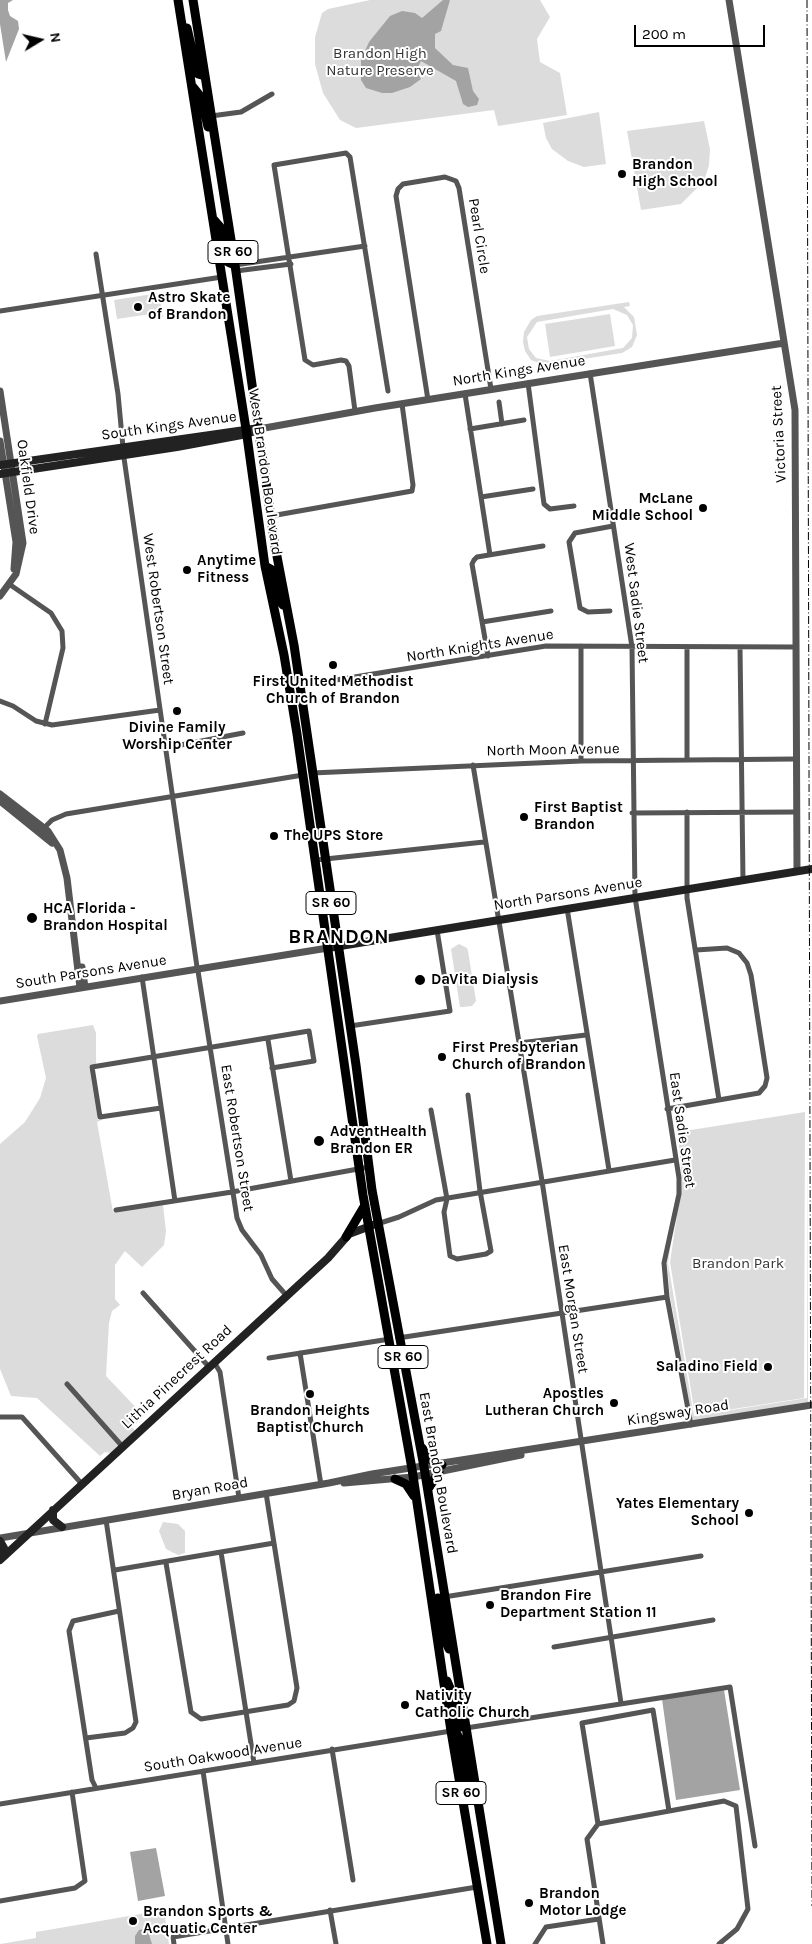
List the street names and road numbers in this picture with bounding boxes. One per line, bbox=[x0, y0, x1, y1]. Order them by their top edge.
street label: Pearl Circle bbox=[464, 197, 494, 275]
road number: SR 60 bbox=[208, 240, 258, 264]
street label: North Kings Avenue bbox=[451, 352, 587, 390]
street label: Victoria Street bbox=[767, 385, 791, 483]
street label: West Brandon Boulevard bbox=[244, 388, 286, 556]
street label: South Kings Avenue bbox=[100, 408, 238, 444]
street label: Oakfield Drive bbox=[12, 439, 44, 535]
street label: West Robertson Street bbox=[138, 532, 178, 686]
street label: West Sadie Street bbox=[620, 542, 652, 664]
street label: North Knights Avenue bbox=[405, 625, 555, 667]
street label: North Moon Avenue bbox=[486, 740, 620, 760]
street label: North Parsons Avenue bbox=[492, 873, 644, 915]
road number: SR 60 bbox=[306, 891, 356, 914]
street label: South Parsons Avenue bbox=[14, 951, 168, 993]
street label: East Robertson Street bbox=[216, 1063, 258, 1213]
street label: East Sadie Street bbox=[665, 1071, 699, 1189]
street label: East Morgan Street bbox=[554, 1243, 592, 1375]
street label: Lithia Pinecrest Road bbox=[118, 1321, 236, 1433]
road number: SR 60 bbox=[378, 1345, 428, 1368]
street label: East Brandon Boulevard bbox=[415, 1391, 461, 1555]
street label: Kingsway Road bbox=[626, 1396, 730, 1430]
street label: Bryan Road bbox=[170, 1473, 250, 1505]
street label: South Oakwood Avenue bbox=[143, 1734, 303, 1776]
road number: SR 60 bbox=[436, 1782, 486, 1805]

